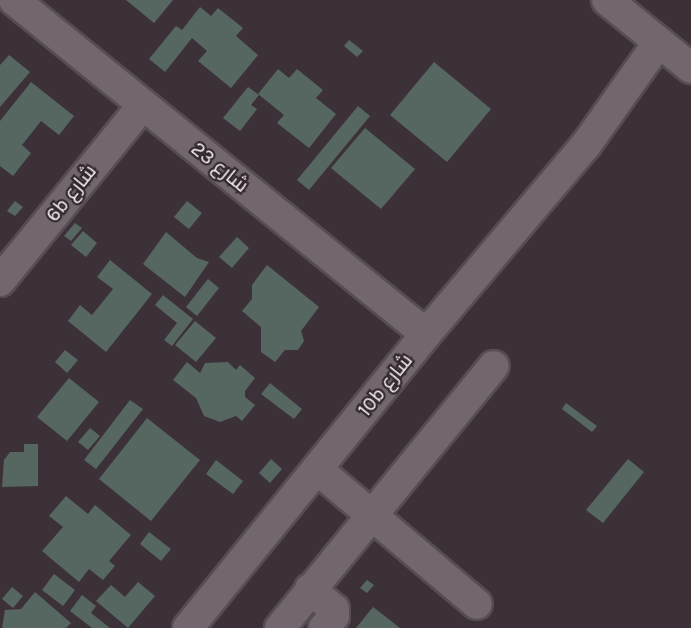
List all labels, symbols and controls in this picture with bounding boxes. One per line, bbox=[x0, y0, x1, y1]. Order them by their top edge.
street label: شارع 23 bbox=[186, 137, 254, 197]
street label: 6b شارع bbox=[41, 159, 101, 227]
street label: 10b شارع bbox=[352, 349, 418, 421]

